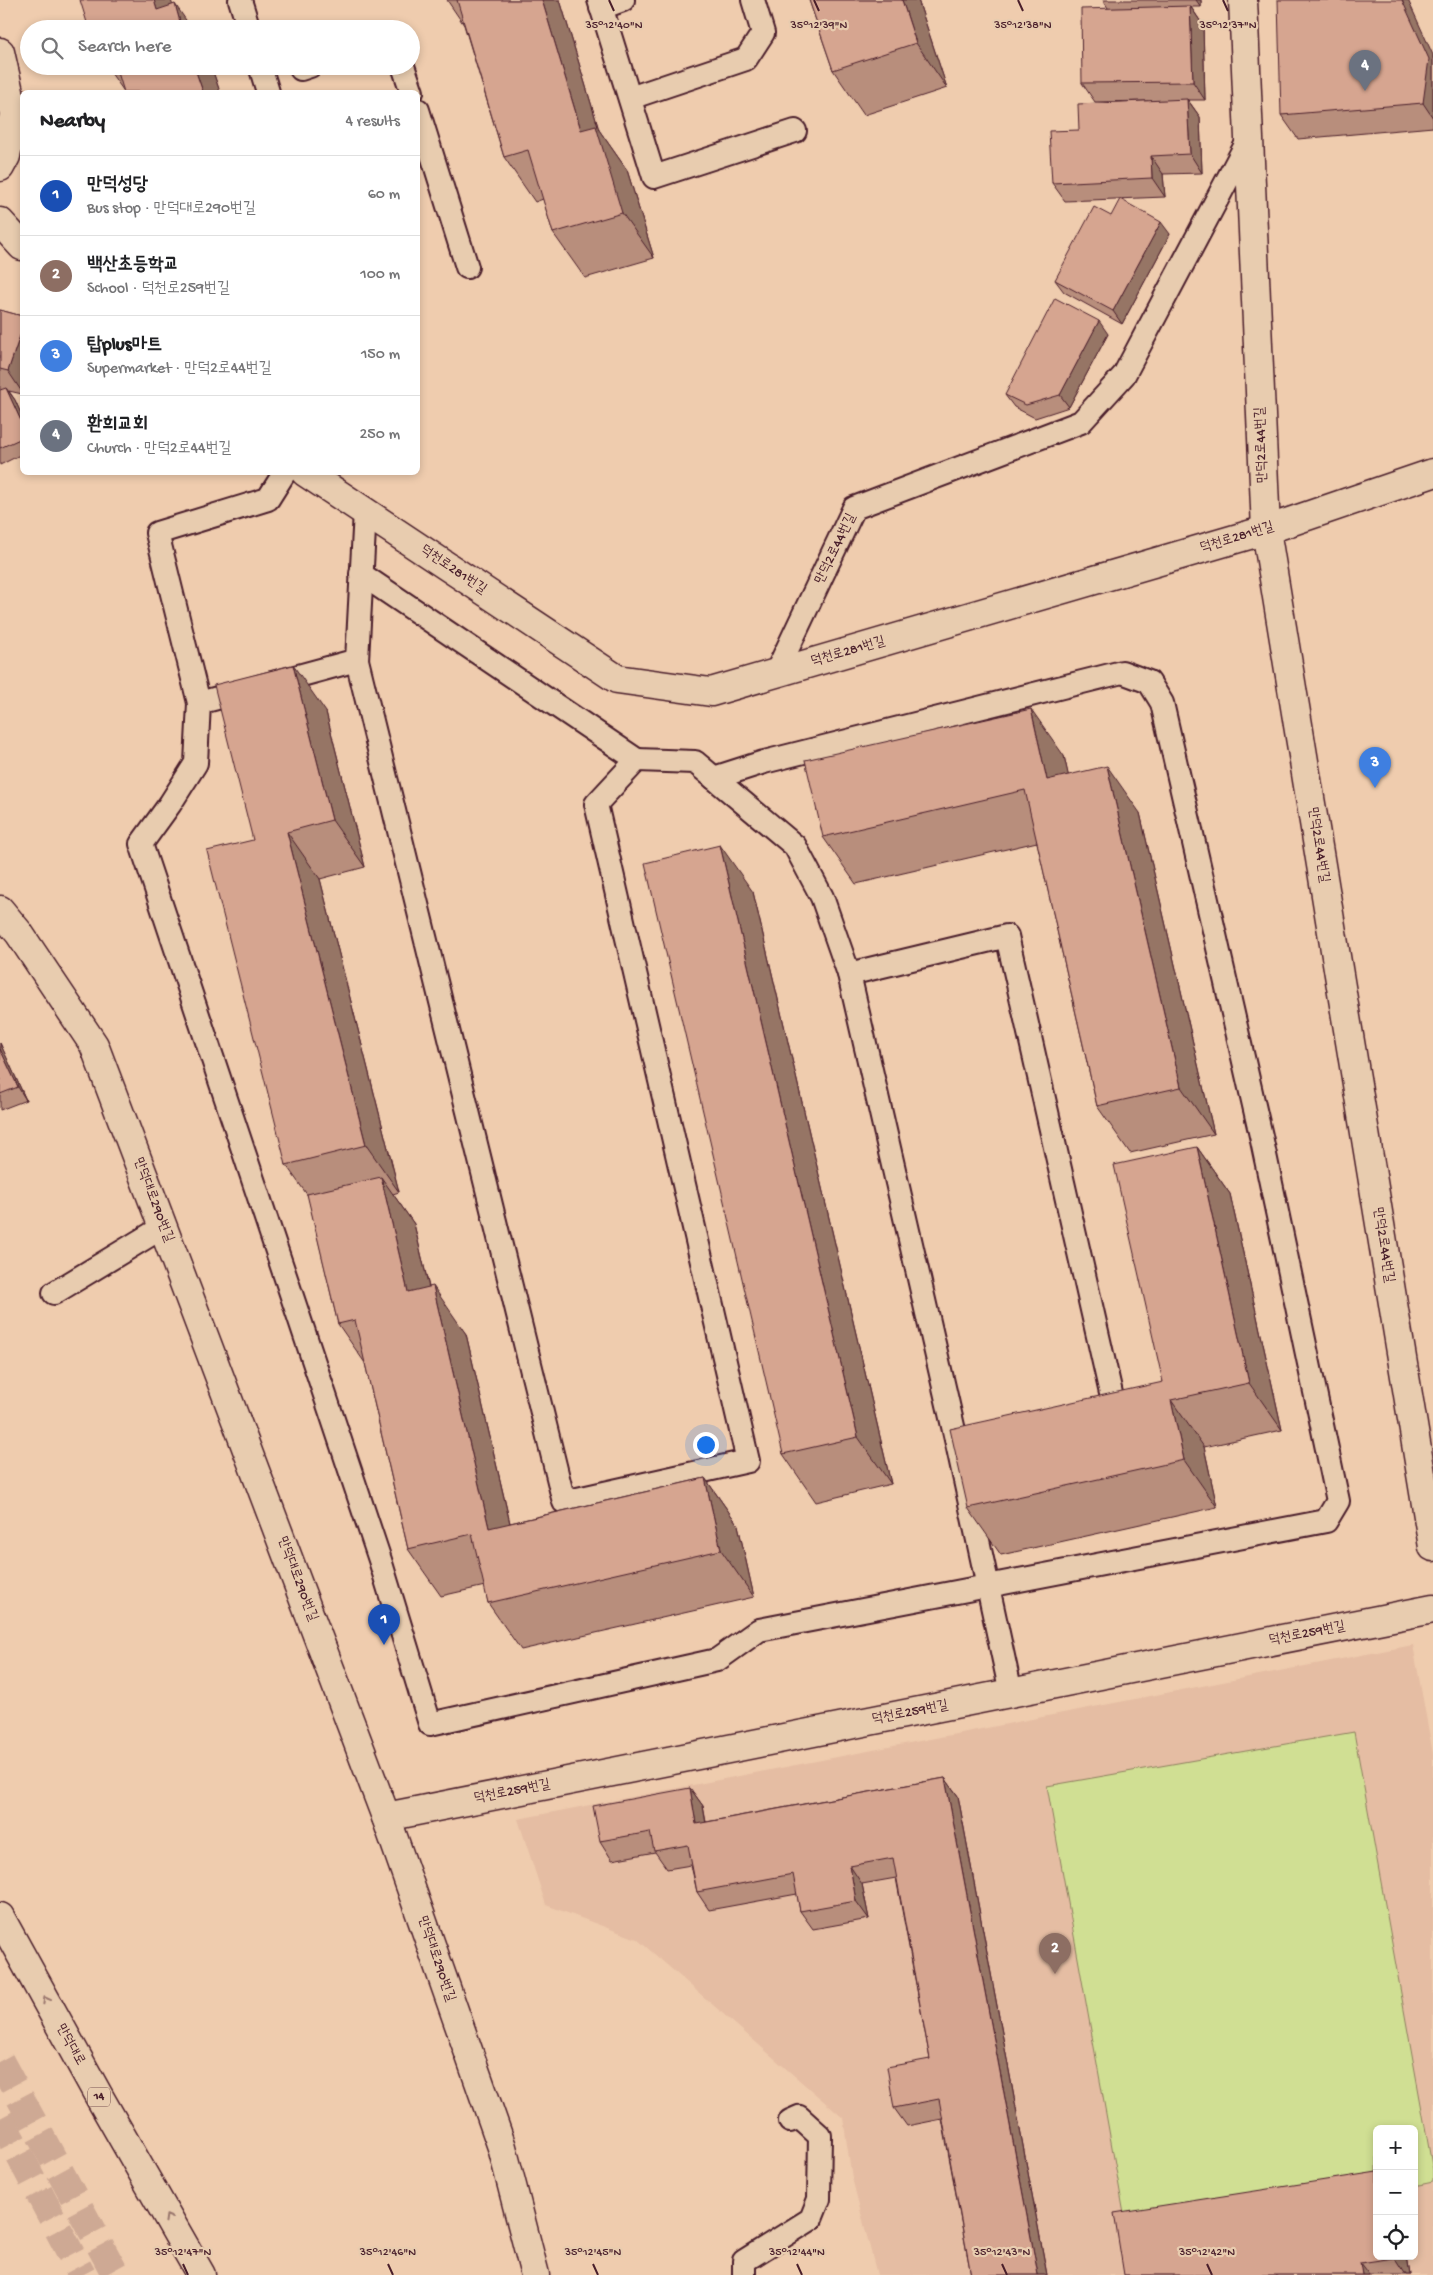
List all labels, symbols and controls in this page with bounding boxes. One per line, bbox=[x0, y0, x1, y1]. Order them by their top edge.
text: 35°12'40"N bbox=[584, 19, 643, 33]
text: 35°12'39"N bbox=[790, 19, 848, 33]
text: 35°12'38"N bbox=[993, 19, 1052, 33]
text: 35°12'37"N bbox=[1199, 19, 1257, 33]
search box bbox=[20, 20, 420, 75]
icon: search bbox=[38, 34, 66, 62]
text: Search here bbox=[78, 36, 172, 59]
pin: 4 bbox=[1349, 50, 1381, 91]
text: Nearby bbox=[40, 110, 105, 135]
text: 4 results bbox=[345, 113, 400, 132]
text: 만덕성당 bbox=[87, 174, 148, 197]
text: 1 bbox=[53, 186, 59, 205]
text: 60 m bbox=[368, 186, 400, 205]
text: Bus stop · 만덕대로290번길 bbox=[87, 200, 256, 219]
text: 백산초등학교 bbox=[87, 254, 179, 277]
text: 2 bbox=[52, 266, 60, 285]
text: 100 m bbox=[360, 266, 400, 285]
text: School · 덕천로259번길 bbox=[87, 280, 230, 299]
text: 탑plus마트 bbox=[87, 334, 162, 357]
text: 3 bbox=[52, 346, 60, 365]
text: 150 m bbox=[361, 346, 400, 365]
text: Supermarket · 만덕2로44번길 bbox=[87, 360, 272, 379]
street label: 만덕2로44번길 bbox=[1252, 406, 1272, 483]
text: 환희교회 bbox=[87, 414, 148, 437]
text: 4 bbox=[52, 426, 60, 445]
text: 250 m bbox=[360, 426, 400, 445]
text: Church · 만덕2로44번길 bbox=[87, 440, 231, 459]
street label: 만덕2로44번길 bbox=[812, 510, 861, 587]
street label: 덕천로281번길 bbox=[1198, 518, 1277, 557]
street label: 덕천로281번길 bbox=[417, 542, 490, 599]
street label: 덕천로281번길 bbox=[809, 633, 888, 671]
pin: 3 bbox=[1359, 747, 1391, 788]
street label: 만덕2로44번길 bbox=[1304, 806, 1332, 885]
street label: 만덕대로290번길 bbox=[129, 1155, 177, 1245]
street label: 만덕2로44번길 bbox=[1369, 1206, 1397, 1285]
your location bbox=[693, 1432, 719, 1458]
street label: 만덕대로290번길 bbox=[273, 1534, 321, 1624]
pin: 1 bbox=[368, 1604, 400, 1645]
street label: 덕천로259번길 bbox=[1267, 1618, 1347, 1650]
street label: 덕천로259번길 bbox=[870, 1697, 950, 1729]
street label: 덕천로259번길 bbox=[472, 1776, 552, 1808]
street label: 만덕대로290번길 bbox=[413, 1914, 459, 2005]
pin: 2 bbox=[1039, 1933, 1071, 1974]
one-way arrow bbox=[42, 1996, 52, 2005]
street label: 만덕대로 bbox=[52, 2021, 88, 2069]
road number: 14 bbox=[88, 2088, 110, 2106]
map controls bbox=[1373, 2125, 1418, 2260]
button: + bbox=[1373, 2125, 1418, 2170]
button: − bbox=[1373, 2170, 1418, 2215]
one-way arrow bbox=[165, 2214, 175, 2223]
button: locate bbox=[1373, 2215, 1418, 2260]
text: 35°12'47"N bbox=[154, 2246, 211, 2260]
text: 35°12'46"N bbox=[359, 2246, 416, 2260]
text: 35°12'45"N bbox=[564, 2246, 621, 2260]
text: 35°12'44"N bbox=[768, 2246, 825, 2260]
text: 35°12'43"N bbox=[973, 2246, 1030, 2260]
text: 35°12'42"N bbox=[1178, 2246, 1235, 2260]

